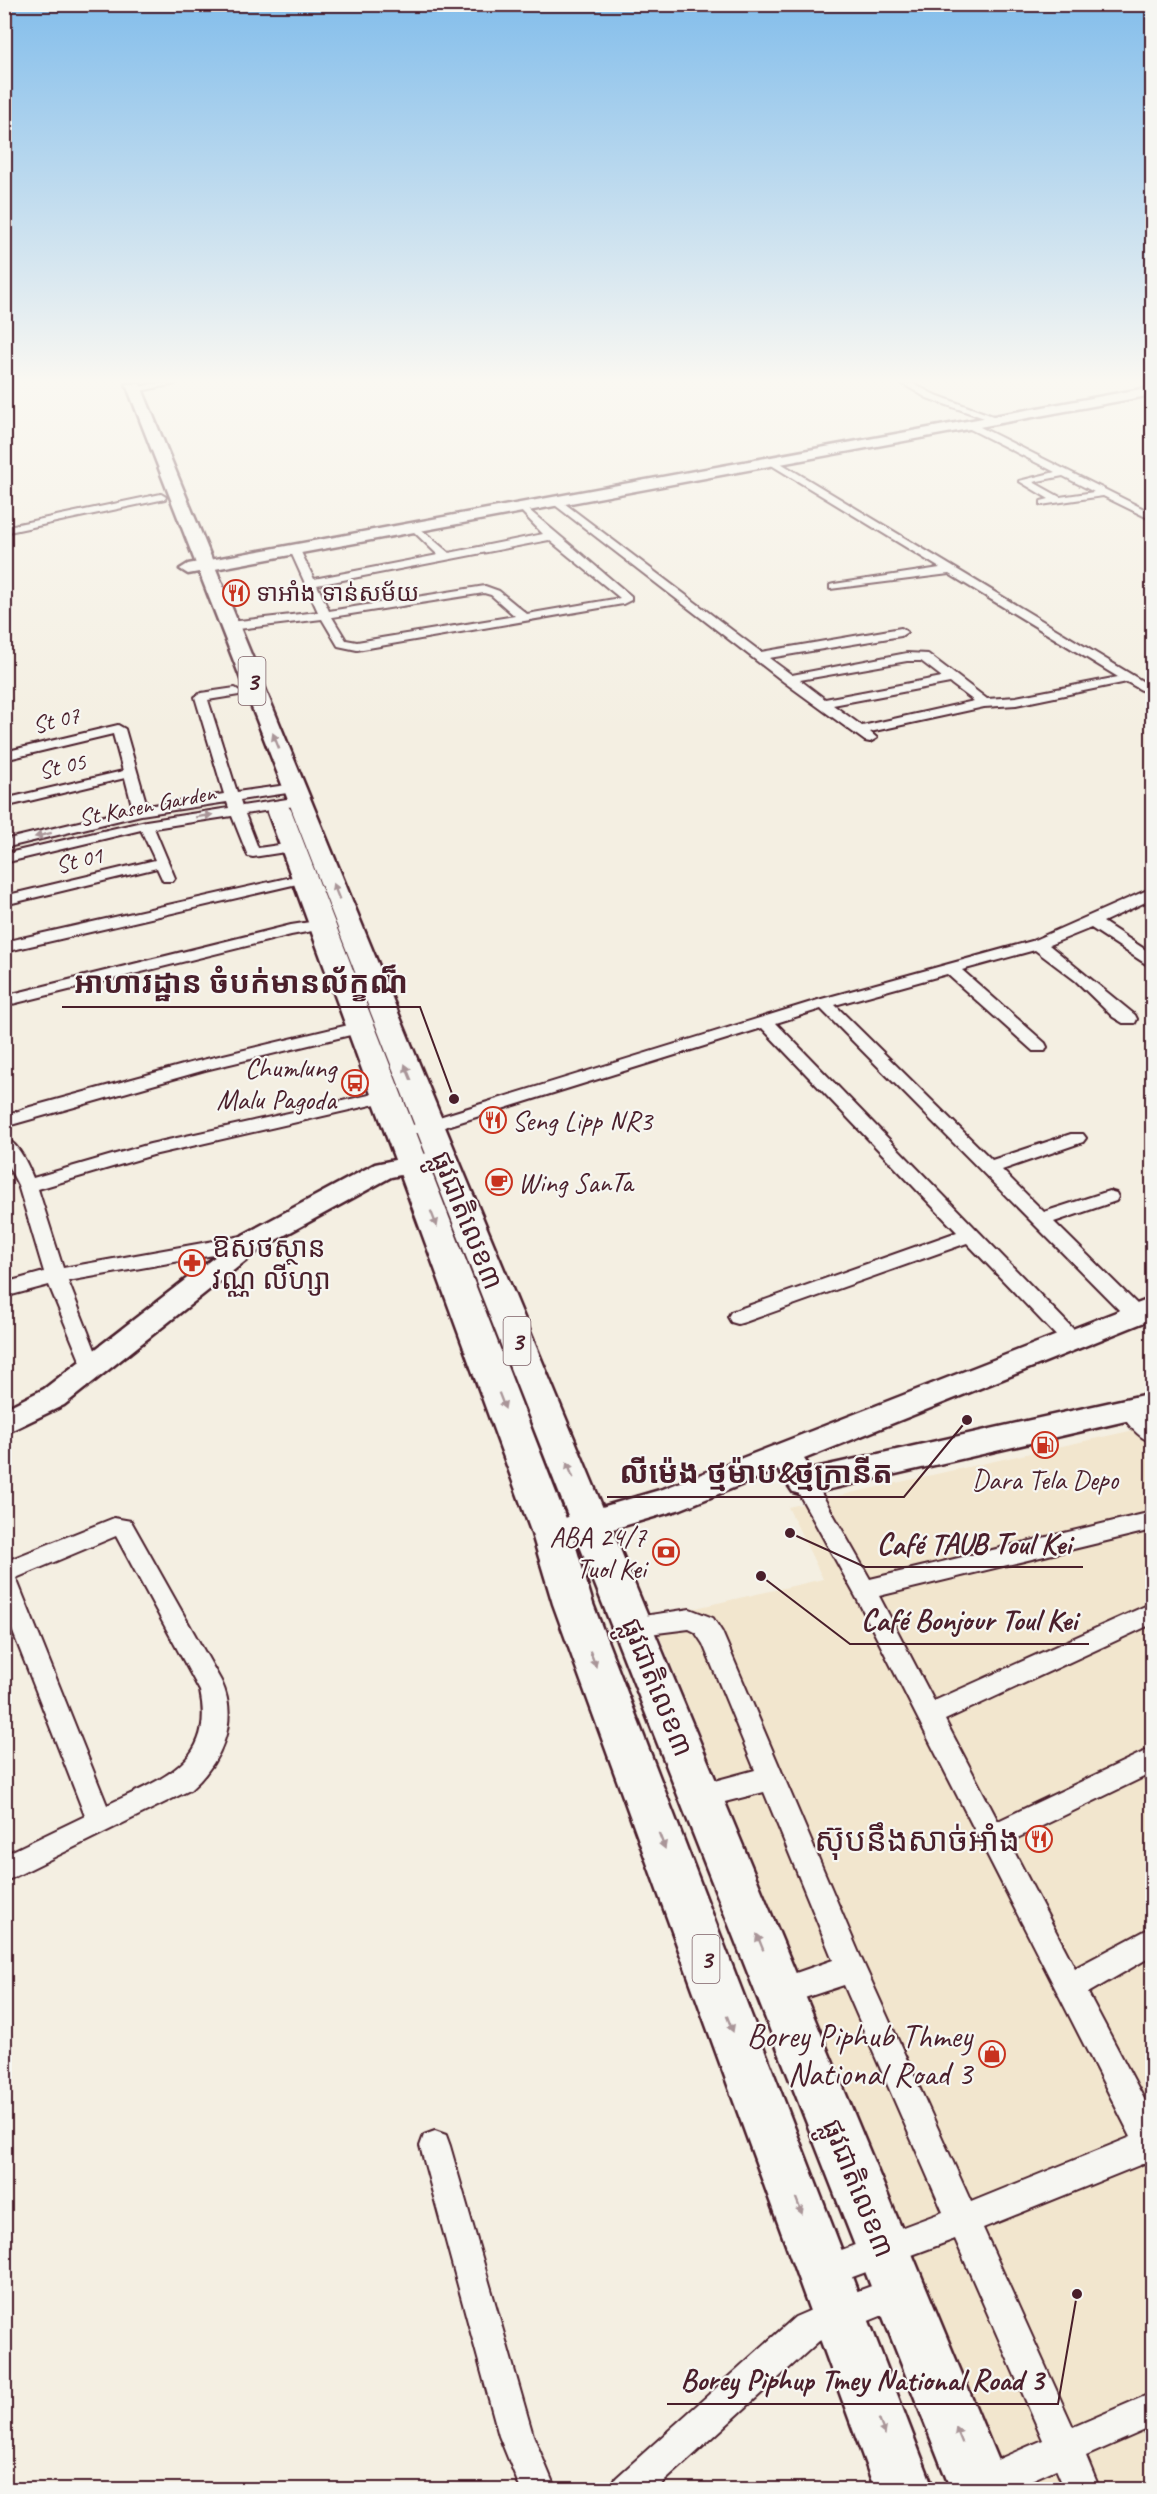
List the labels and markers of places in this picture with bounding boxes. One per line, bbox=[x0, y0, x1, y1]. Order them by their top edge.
restaurant icon: ទាអាំង ទាន់សម័យ bbox=[221, 578, 251, 608]
place label: ទាអាំង ទាន់សម័យ bbox=[256, 578, 419, 608]
callout: អាហារដ្ឋាន ចំបក់មានល័ក្ខណ៏ bbox=[62, 959, 420, 1007]
place label: Chumlung Malu Pagoda bbox=[216, 1050, 338, 1117]
bus stop icon: Chumlung Malu Pagoda bbox=[340, 1068, 370, 1098]
place label: Seng Lipp NR3 bbox=[512, 1103, 654, 1138]
restaurant icon: Seng Lipp NR3 bbox=[478, 1105, 508, 1135]
place label: Wing SanTa bbox=[518, 1165, 635, 1200]
cafe icon: Wing SanTa bbox=[484, 1167, 514, 1197]
place label: ឱសថស្ថាន វណ្ណ លីហ្សា bbox=[212, 1230, 331, 1297]
pharmacy icon: ឱសថស្ថាន វណ្ណ លីហ្សា bbox=[177, 1248, 207, 1278]
fuel station icon: Dara Tela Depo bbox=[1030, 1430, 1060, 1460]
callout: លីម៉េង ថ្មម៉ាប&ថ្មក្រានីត bbox=[607, 1449, 904, 1497]
place label: Dara Tela Depo bbox=[972, 1462, 1120, 1497]
place label: ABA 24/7 Tuol Kei bbox=[550, 1519, 650, 1586]
callout: Café TAUB Toul Kei bbox=[865, 1519, 1083, 1567]
bank icon: ABA 24/7 Tuol Kei bbox=[651, 1537, 681, 1567]
callout: Café Bonjour Toul Kei bbox=[850, 1596, 1089, 1644]
place label: ស៊ុបនឹងសាច់អាំង bbox=[814, 1819, 1020, 1861]
restaurant icon: ស៊ុបនឹងសាច់អាំង bbox=[1024, 1824, 1054, 1854]
place label: Borey Piphub Thmey National Road 3 bbox=[747, 2015, 975, 2095]
shop icon: Borey Piphub Thmey National Road 3 bbox=[977, 2039, 1007, 2069]
callout: Borey Piphup Tmey National Road 3 bbox=[667, 2356, 1058, 2404]

